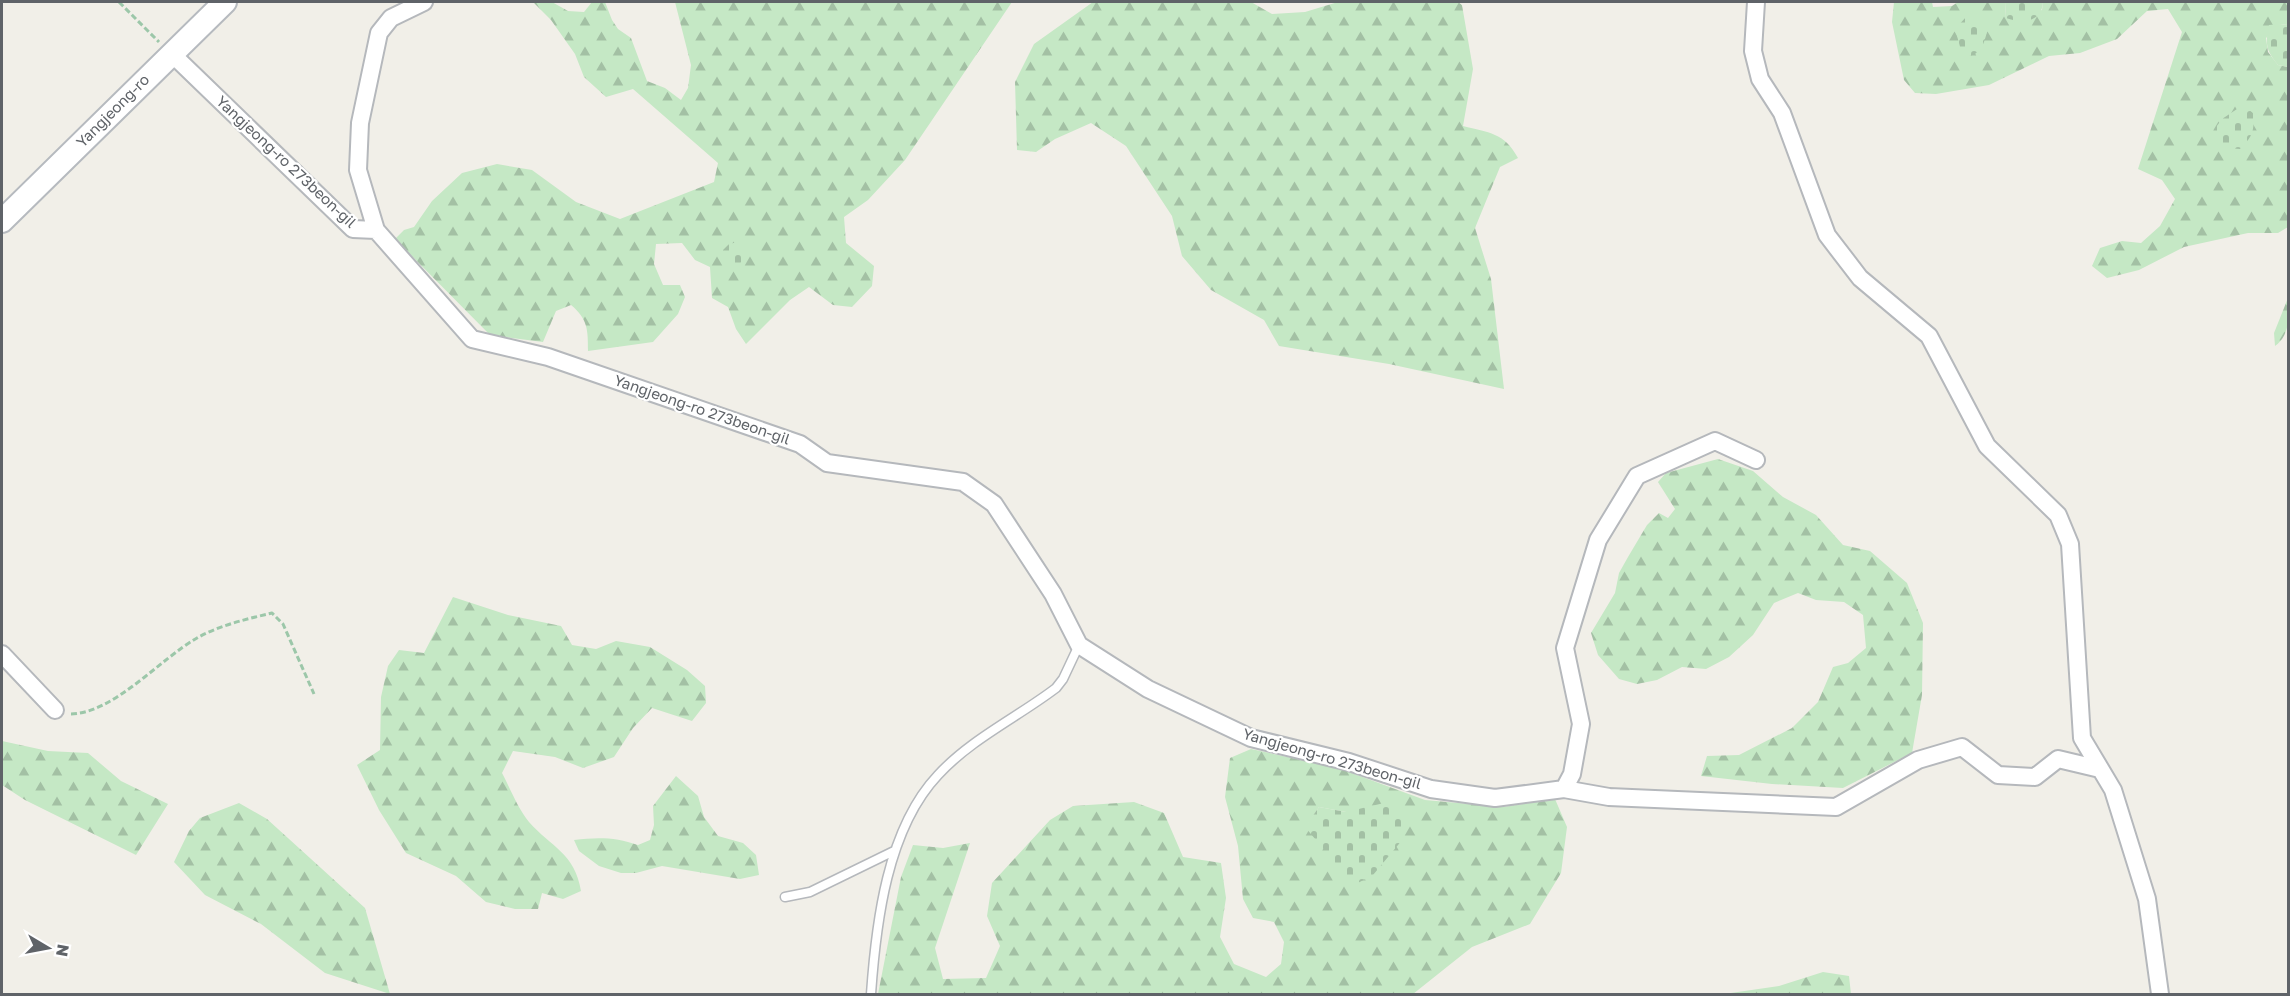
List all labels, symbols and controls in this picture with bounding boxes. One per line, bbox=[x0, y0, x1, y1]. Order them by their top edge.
street label: Yangjeong-ro bbox=[72, 70, 153, 151]
street label: Yangjeong-ro 273beon-gil bbox=[213, 92, 361, 231]
street label: Yangjeong-ro 273beon-gil bbox=[612, 370, 793, 448]
street label: Yangjeong-ro 273beon-gil bbox=[1241, 724, 1424, 792]
north arrow bbox=[18, 918, 78, 978]
text: N bbox=[52, 943, 74, 958]

